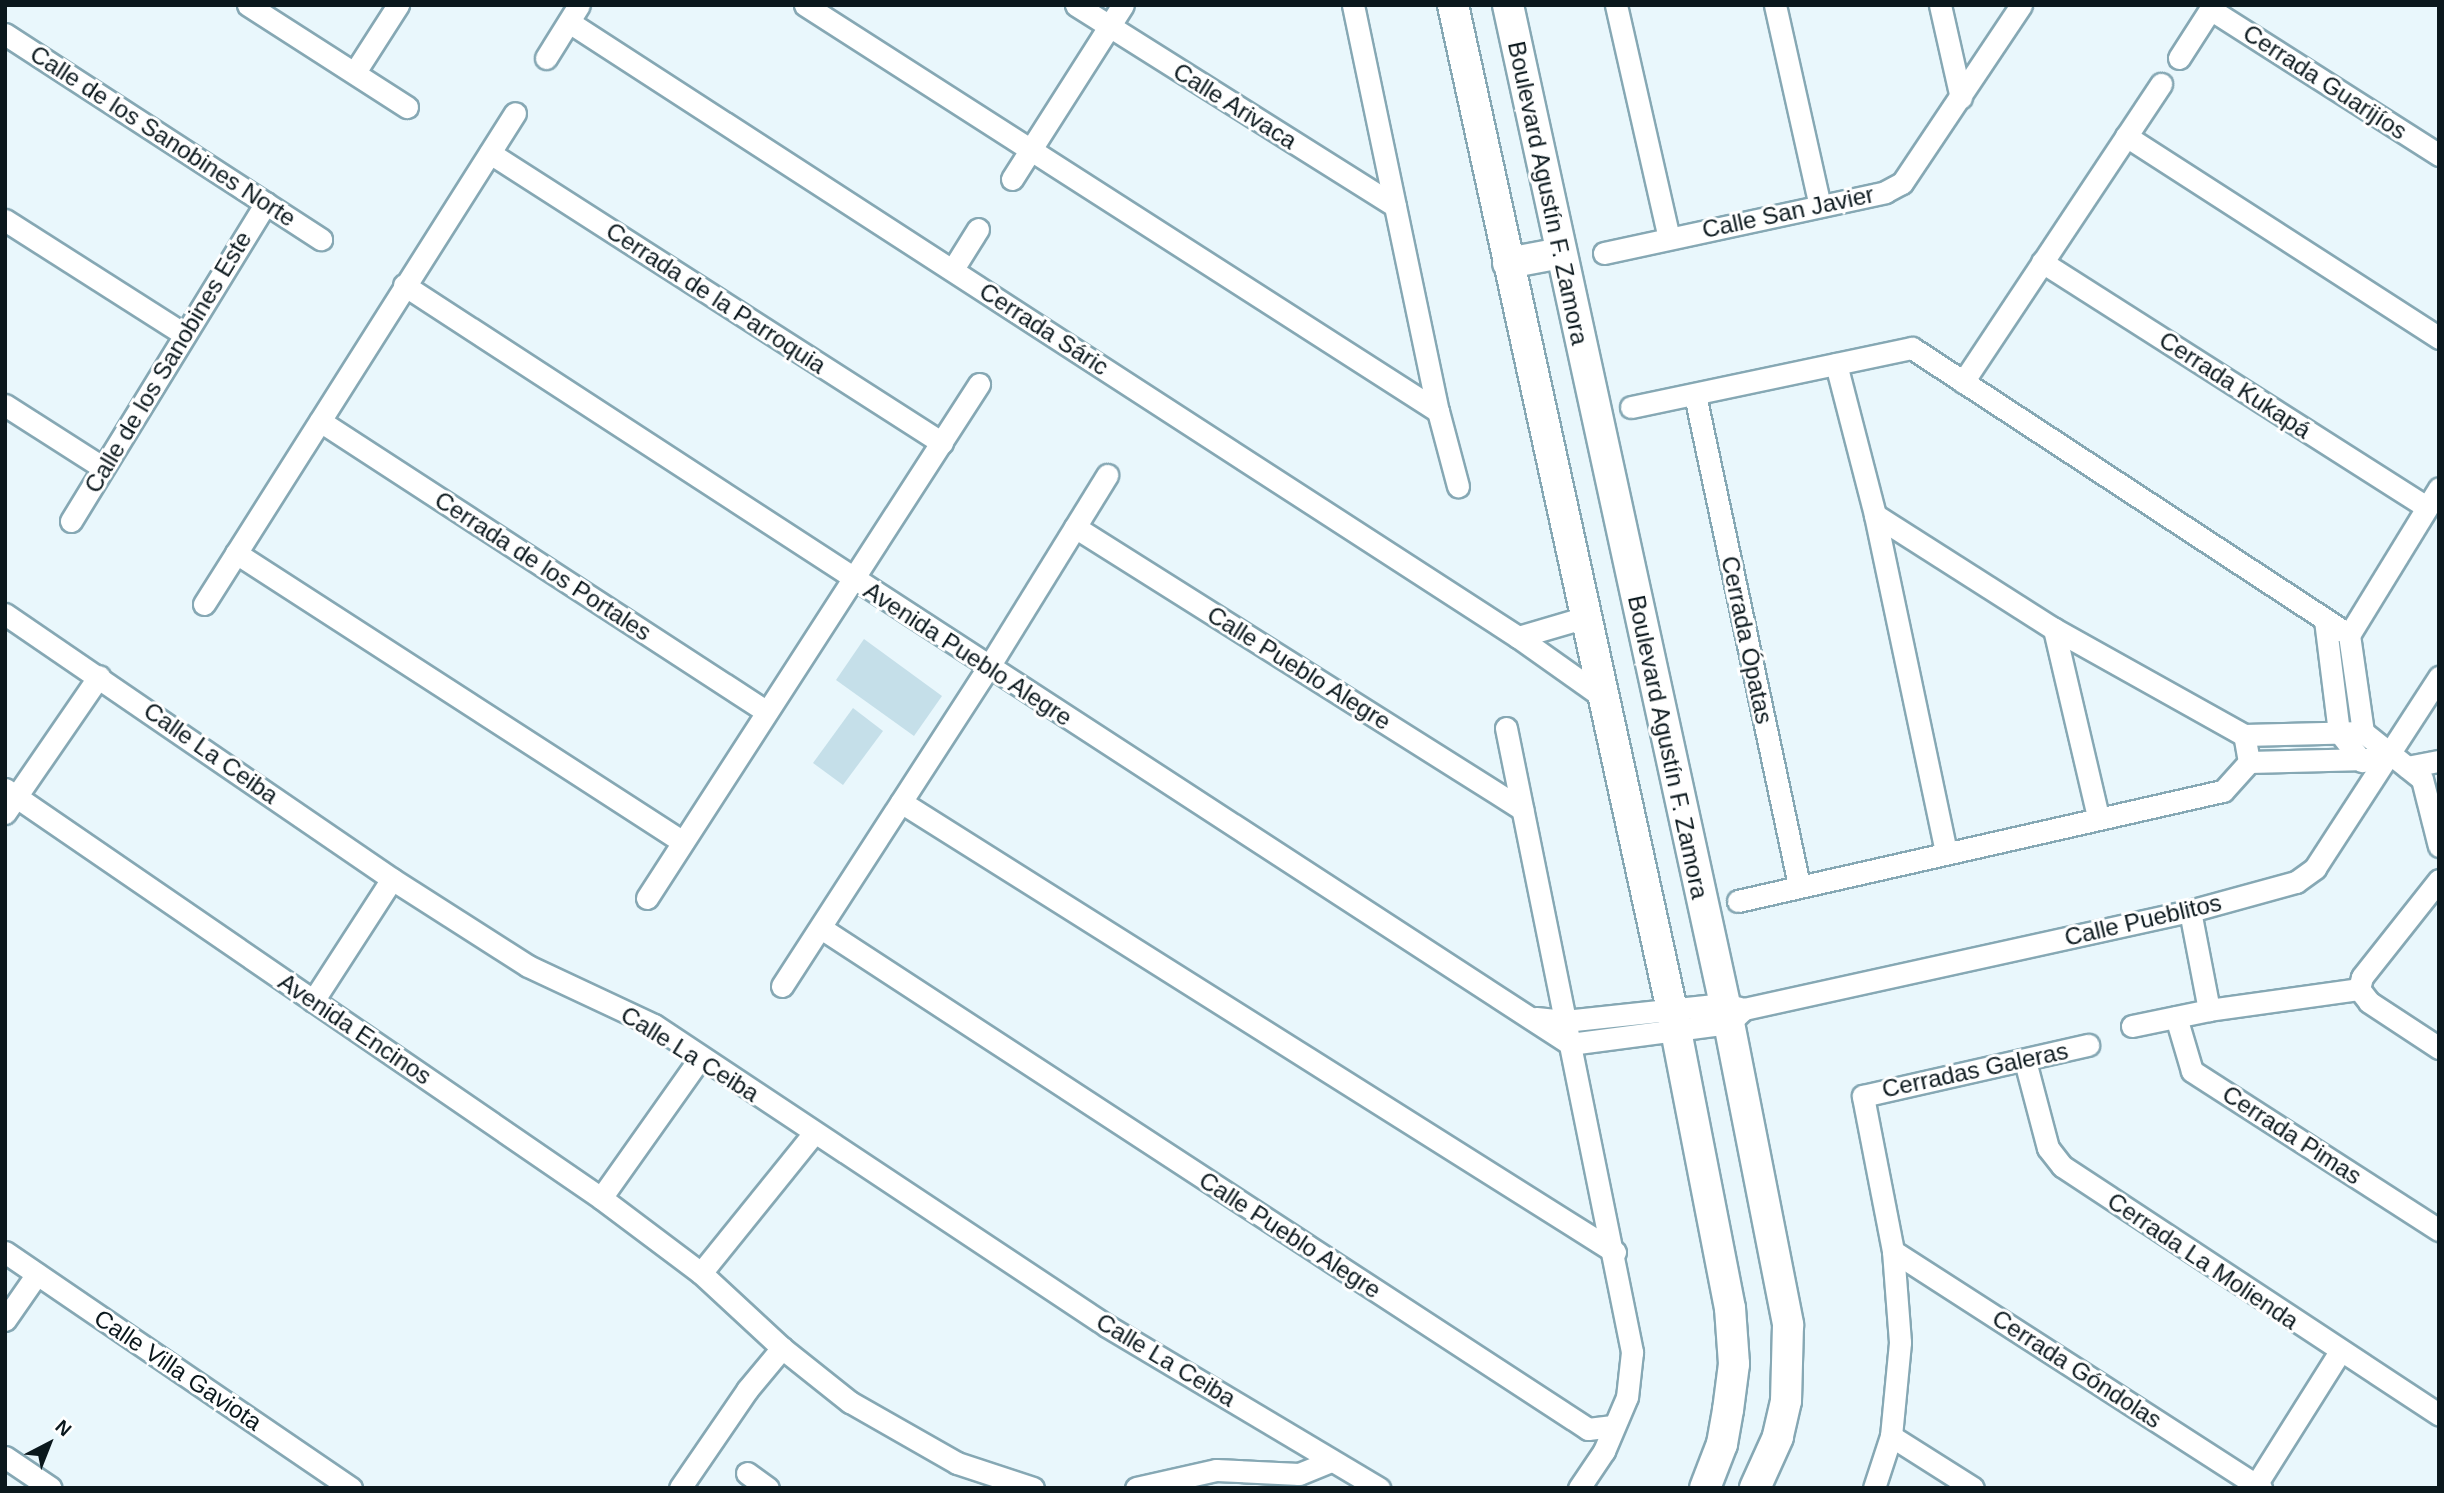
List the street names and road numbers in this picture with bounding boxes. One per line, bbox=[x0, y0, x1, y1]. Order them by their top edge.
street label: Cerrada Guarijíos bbox=[2238, 18, 2412, 146]
street label: Boulevard Agustín F. Zamora bbox=[1502, 38, 1594, 348]
street label: Calle de los Sanobines Norte bbox=[25, 39, 301, 233]
street label: Calle Arivaca bbox=[1167, 56, 1303, 156]
street label: Calle San Javier bbox=[1700, 180, 1876, 244]
street label: Cerrada de la Parroquia bbox=[601, 216, 831, 380]
street label: Calle de los Sanobines Este bbox=[78, 226, 258, 498]
street label: Cerrada Sáric bbox=[974, 277, 1114, 381]
street label: Cerrada Kukapá bbox=[2154, 325, 2316, 445]
street label: Cerrada de los Portales bbox=[429, 485, 657, 647]
street label: Cerrada Ópatas bbox=[1715, 553, 1779, 727]
street label: Avenida Pueblo Alegre bbox=[858, 576, 1078, 732]
street label: Boulevard Agustín F. Zamora bbox=[1622, 592, 1714, 902]
street label: Calle Pueblo Alegre bbox=[1201, 600, 1397, 736]
street label: Calle La Ceiba bbox=[138, 696, 284, 810]
street label: Calle Pueblitos bbox=[2062, 888, 2224, 952]
street label: Avenida Encinos bbox=[273, 967, 437, 1091]
street label: Calle La Ceiba bbox=[616, 1000, 764, 1108]
street label: Cerradas Galeras bbox=[1879, 1036, 2071, 1104]
street label: Cerrada Pimas bbox=[2217, 1079, 2367, 1191]
street label: Calle Pueblo Alegre bbox=[1193, 1165, 1387, 1305]
street label: Cerrada La Molienda bbox=[2102, 1186, 2304, 1336]
street label: Calle Villa Gaviota bbox=[89, 1303, 267, 1437]
street label: Cerrada Góndolas bbox=[1987, 1304, 2167, 1434]
street label: Calle La Ceiba bbox=[1091, 1307, 1241, 1413]

